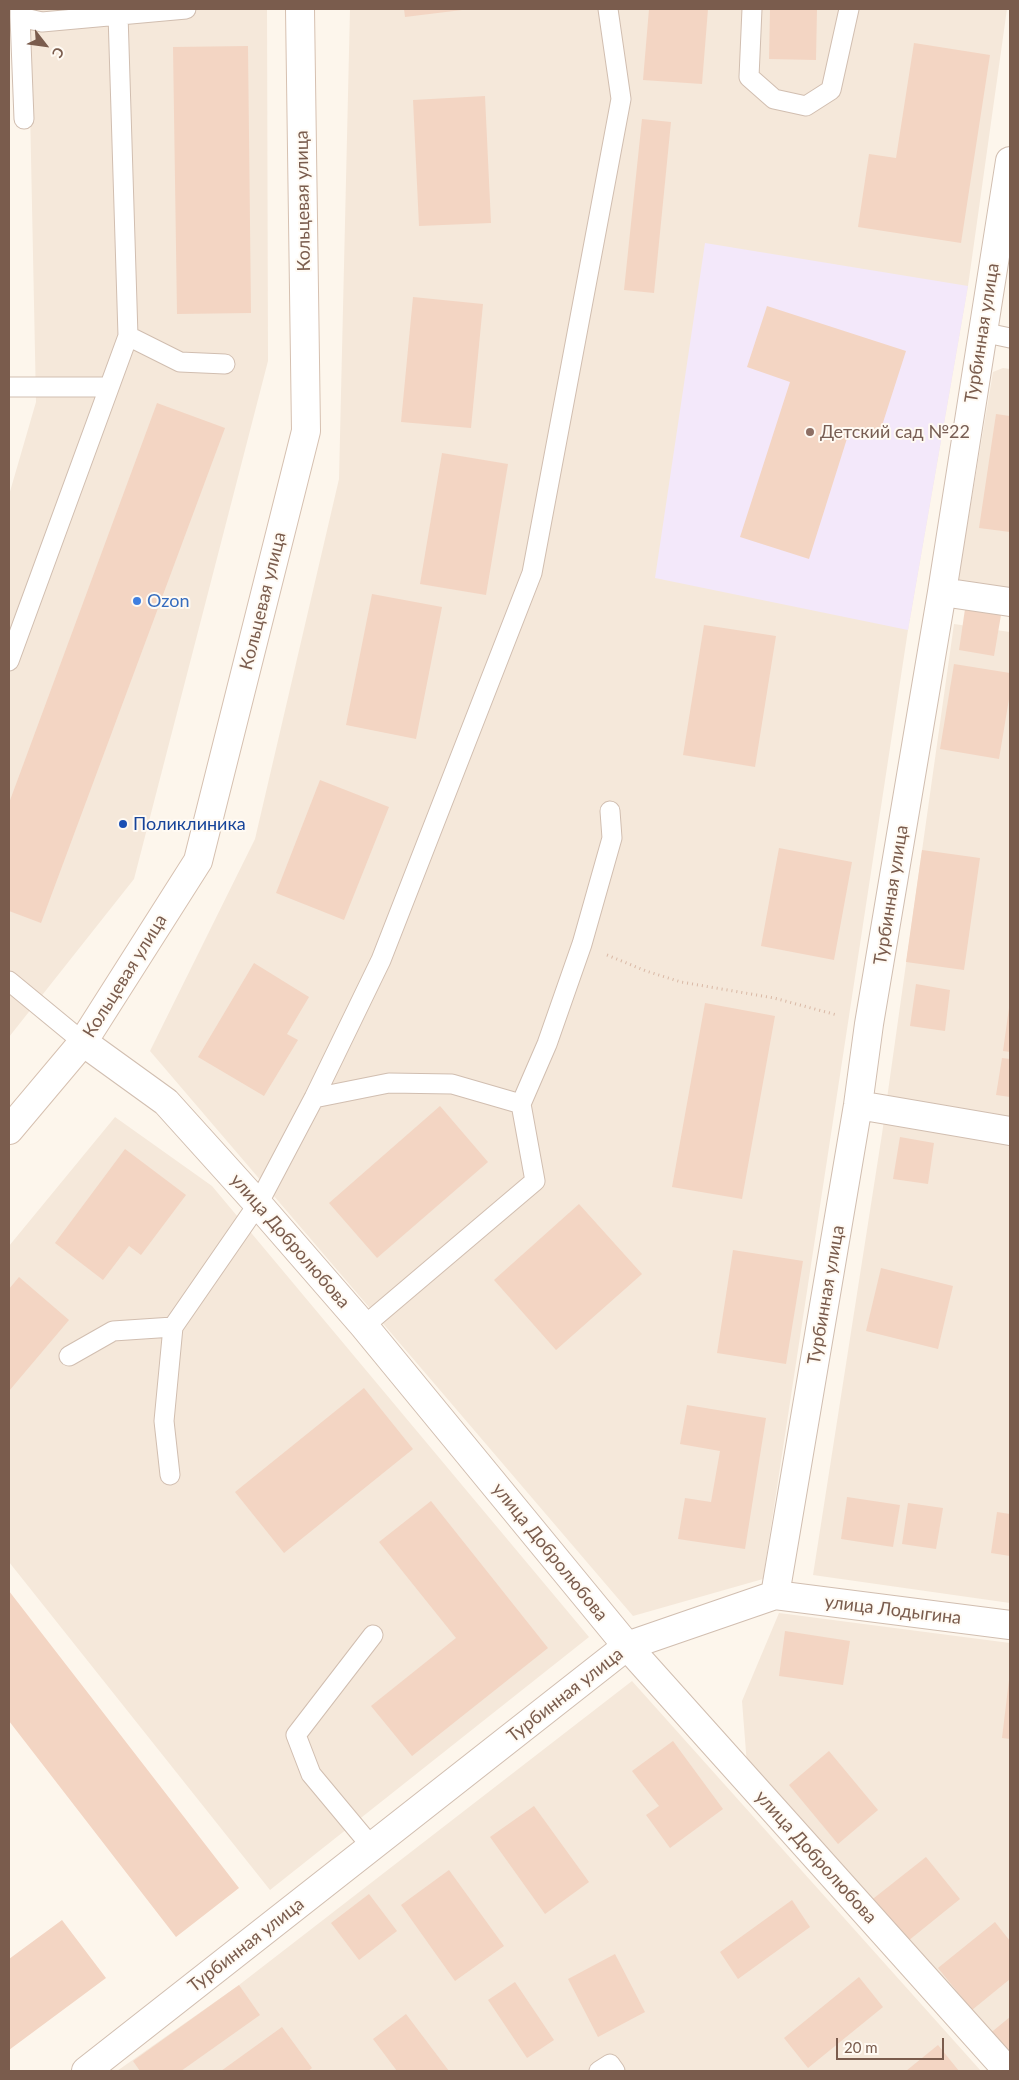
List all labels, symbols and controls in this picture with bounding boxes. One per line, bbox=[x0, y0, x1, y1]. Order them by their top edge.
north arrow bbox=[20, 20, 70, 70]
text: С bbox=[49, 44, 68, 61]
street label: Кольцевая улица bbox=[291, 130, 315, 272]
street label: Турбинная улица bbox=[960, 262, 1004, 404]
place label: Детский сад №22 bbox=[820, 421, 970, 443]
marker: Детский сад №22 bbox=[804, 426, 816, 438]
street label: Кольцевая улица bbox=[235, 530, 291, 672]
place label: Ozon bbox=[147, 590, 189, 612]
marker: Ozon bbox=[131, 595, 143, 607]
place label: Поликлиника bbox=[133, 813, 246, 835]
marker: Поликлиника bbox=[117, 818, 129, 830]
street label: Турбинная улица bbox=[869, 824, 913, 966]
street label: Кольцевая улица bbox=[78, 910, 172, 1042]
street label: улица Добролюбова bbox=[226, 1169, 354, 1313]
street label: Турбинная улица bbox=[803, 1224, 849, 1366]
street label: улица Добролюбова bbox=[488, 1479, 612, 1625]
street label: улица Лодыгина bbox=[823, 1591, 963, 1629]
street label: Турбинная улица bbox=[503, 1643, 627, 1747]
street label: улица Добролюбова bbox=[751, 1786, 881, 1928]
street label: Турбинная улица bbox=[184, 1893, 308, 1997]
scale bar bbox=[839, 2028, 946, 2060]
text: 20 m bbox=[844, 2038, 878, 2056]

